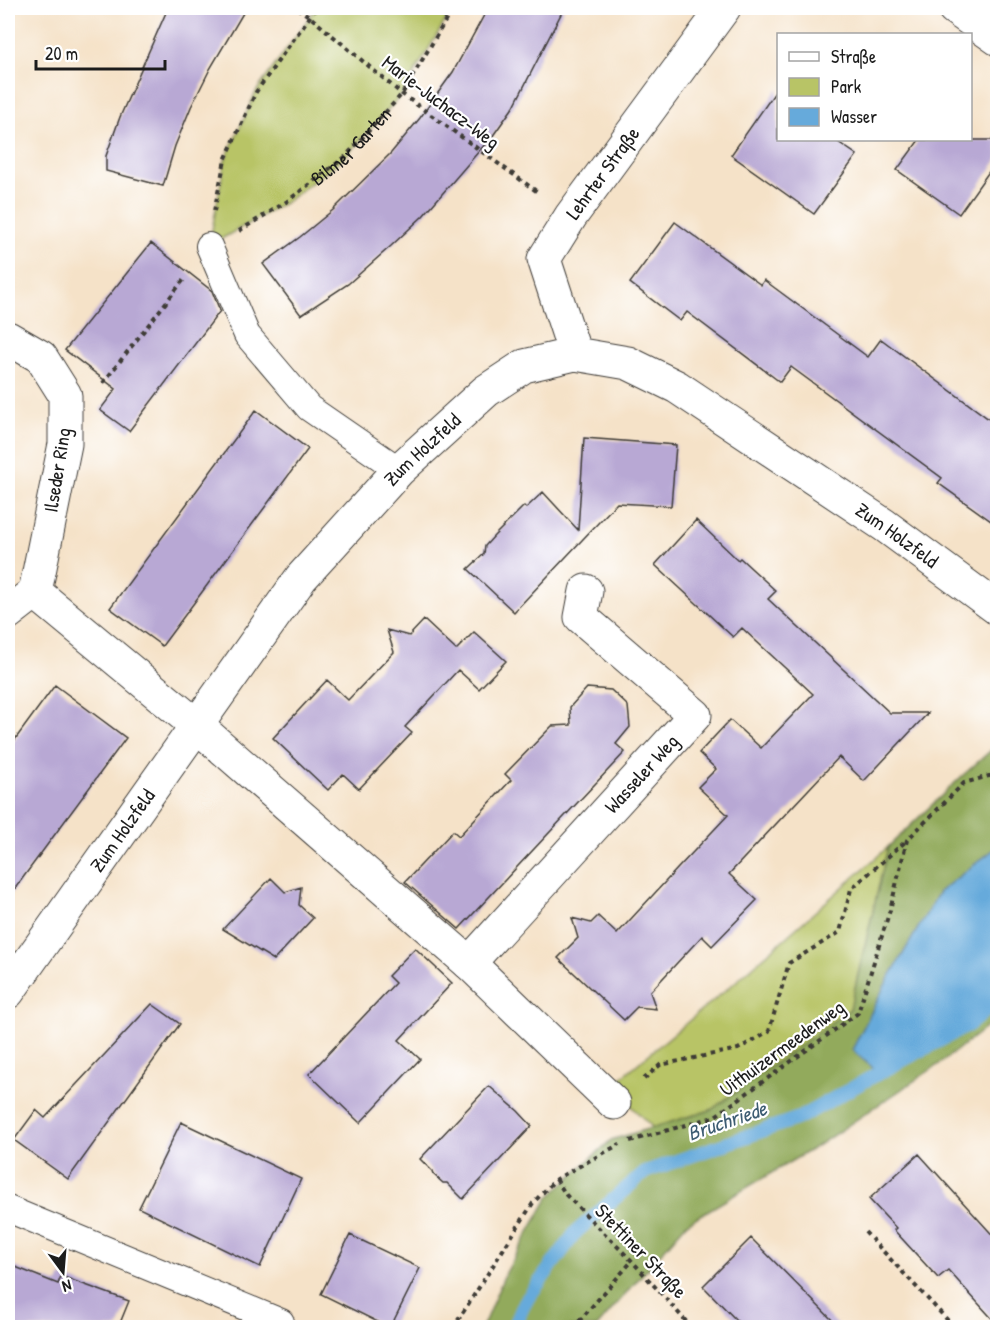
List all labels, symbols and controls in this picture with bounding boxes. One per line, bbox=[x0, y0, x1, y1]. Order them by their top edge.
scale bar bbox=[36, 33, 165, 71]
legend bbox=[777, 33, 972, 141]
text: 20 m bbox=[45, 41, 78, 66]
text: Straße bbox=[831, 44, 876, 69]
street label: Marie-Juchacz-Weg bbox=[377, 48, 506, 155]
text: Park bbox=[831, 74, 862, 99]
street label: Bilmer Garten bbox=[305, 101, 397, 192]
text: Wasser bbox=[831, 104, 877, 129]
street label: Lehrter Straße bbox=[559, 121, 645, 225]
street label: Zum Holzfeld bbox=[377, 406, 466, 491]
street label: Ilseder Ring bbox=[37, 426, 77, 514]
street label: Zum Holzfeld bbox=[851, 496, 944, 574]
street label: Wasseler Weg bbox=[598, 728, 684, 819]
street label: Zum Holzfeld bbox=[83, 783, 161, 877]
street label: Uithuizermeedenweg bbox=[714, 993, 850, 1102]
water label: Bruchriede bbox=[683, 1093, 772, 1148]
street label: Stettiner Straße bbox=[589, 1198, 693, 1304]
north arrow bbox=[33, 1242, 93, 1302]
text: N bbox=[60, 1275, 74, 1298]

